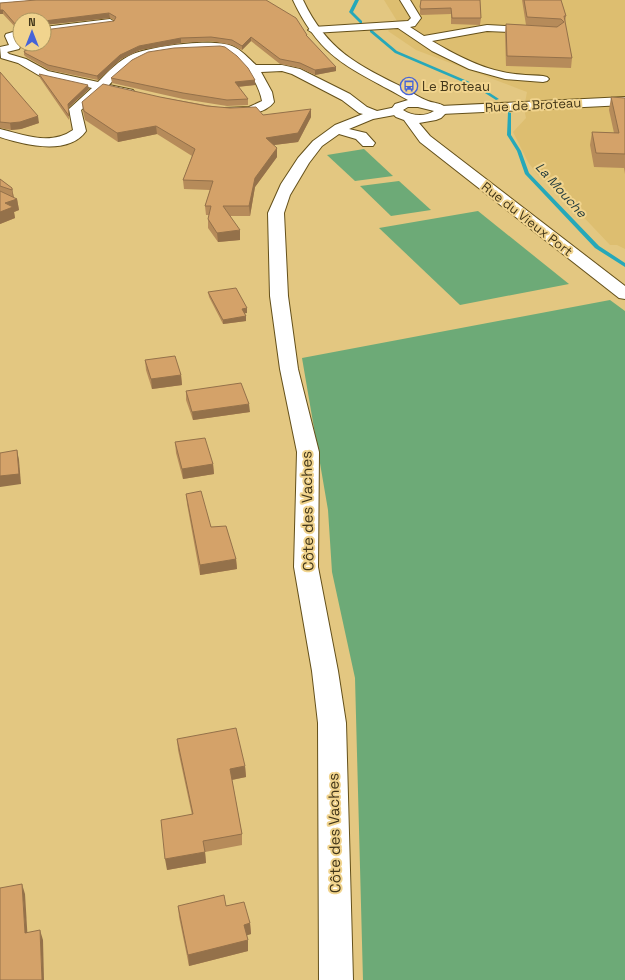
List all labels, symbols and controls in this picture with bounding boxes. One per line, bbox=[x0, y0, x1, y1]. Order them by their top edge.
north arrow bbox=[12, 12, 52, 52]
text: N bbox=[28, 15, 36, 29]
bus stop icon: Le Broteau bbox=[399, 76, 419, 96]
place label: Le Broteau bbox=[422, 78, 490, 95]
street label: Rue de Broteau bbox=[484, 94, 582, 116]
water label: La Mouche bbox=[532, 159, 591, 222]
street label: Rue du Vieux Port bbox=[478, 178, 576, 260]
street label: Côte des Vaches bbox=[296, 451, 318, 571]
street label: Côte des Vaches bbox=[323, 773, 345, 893]

